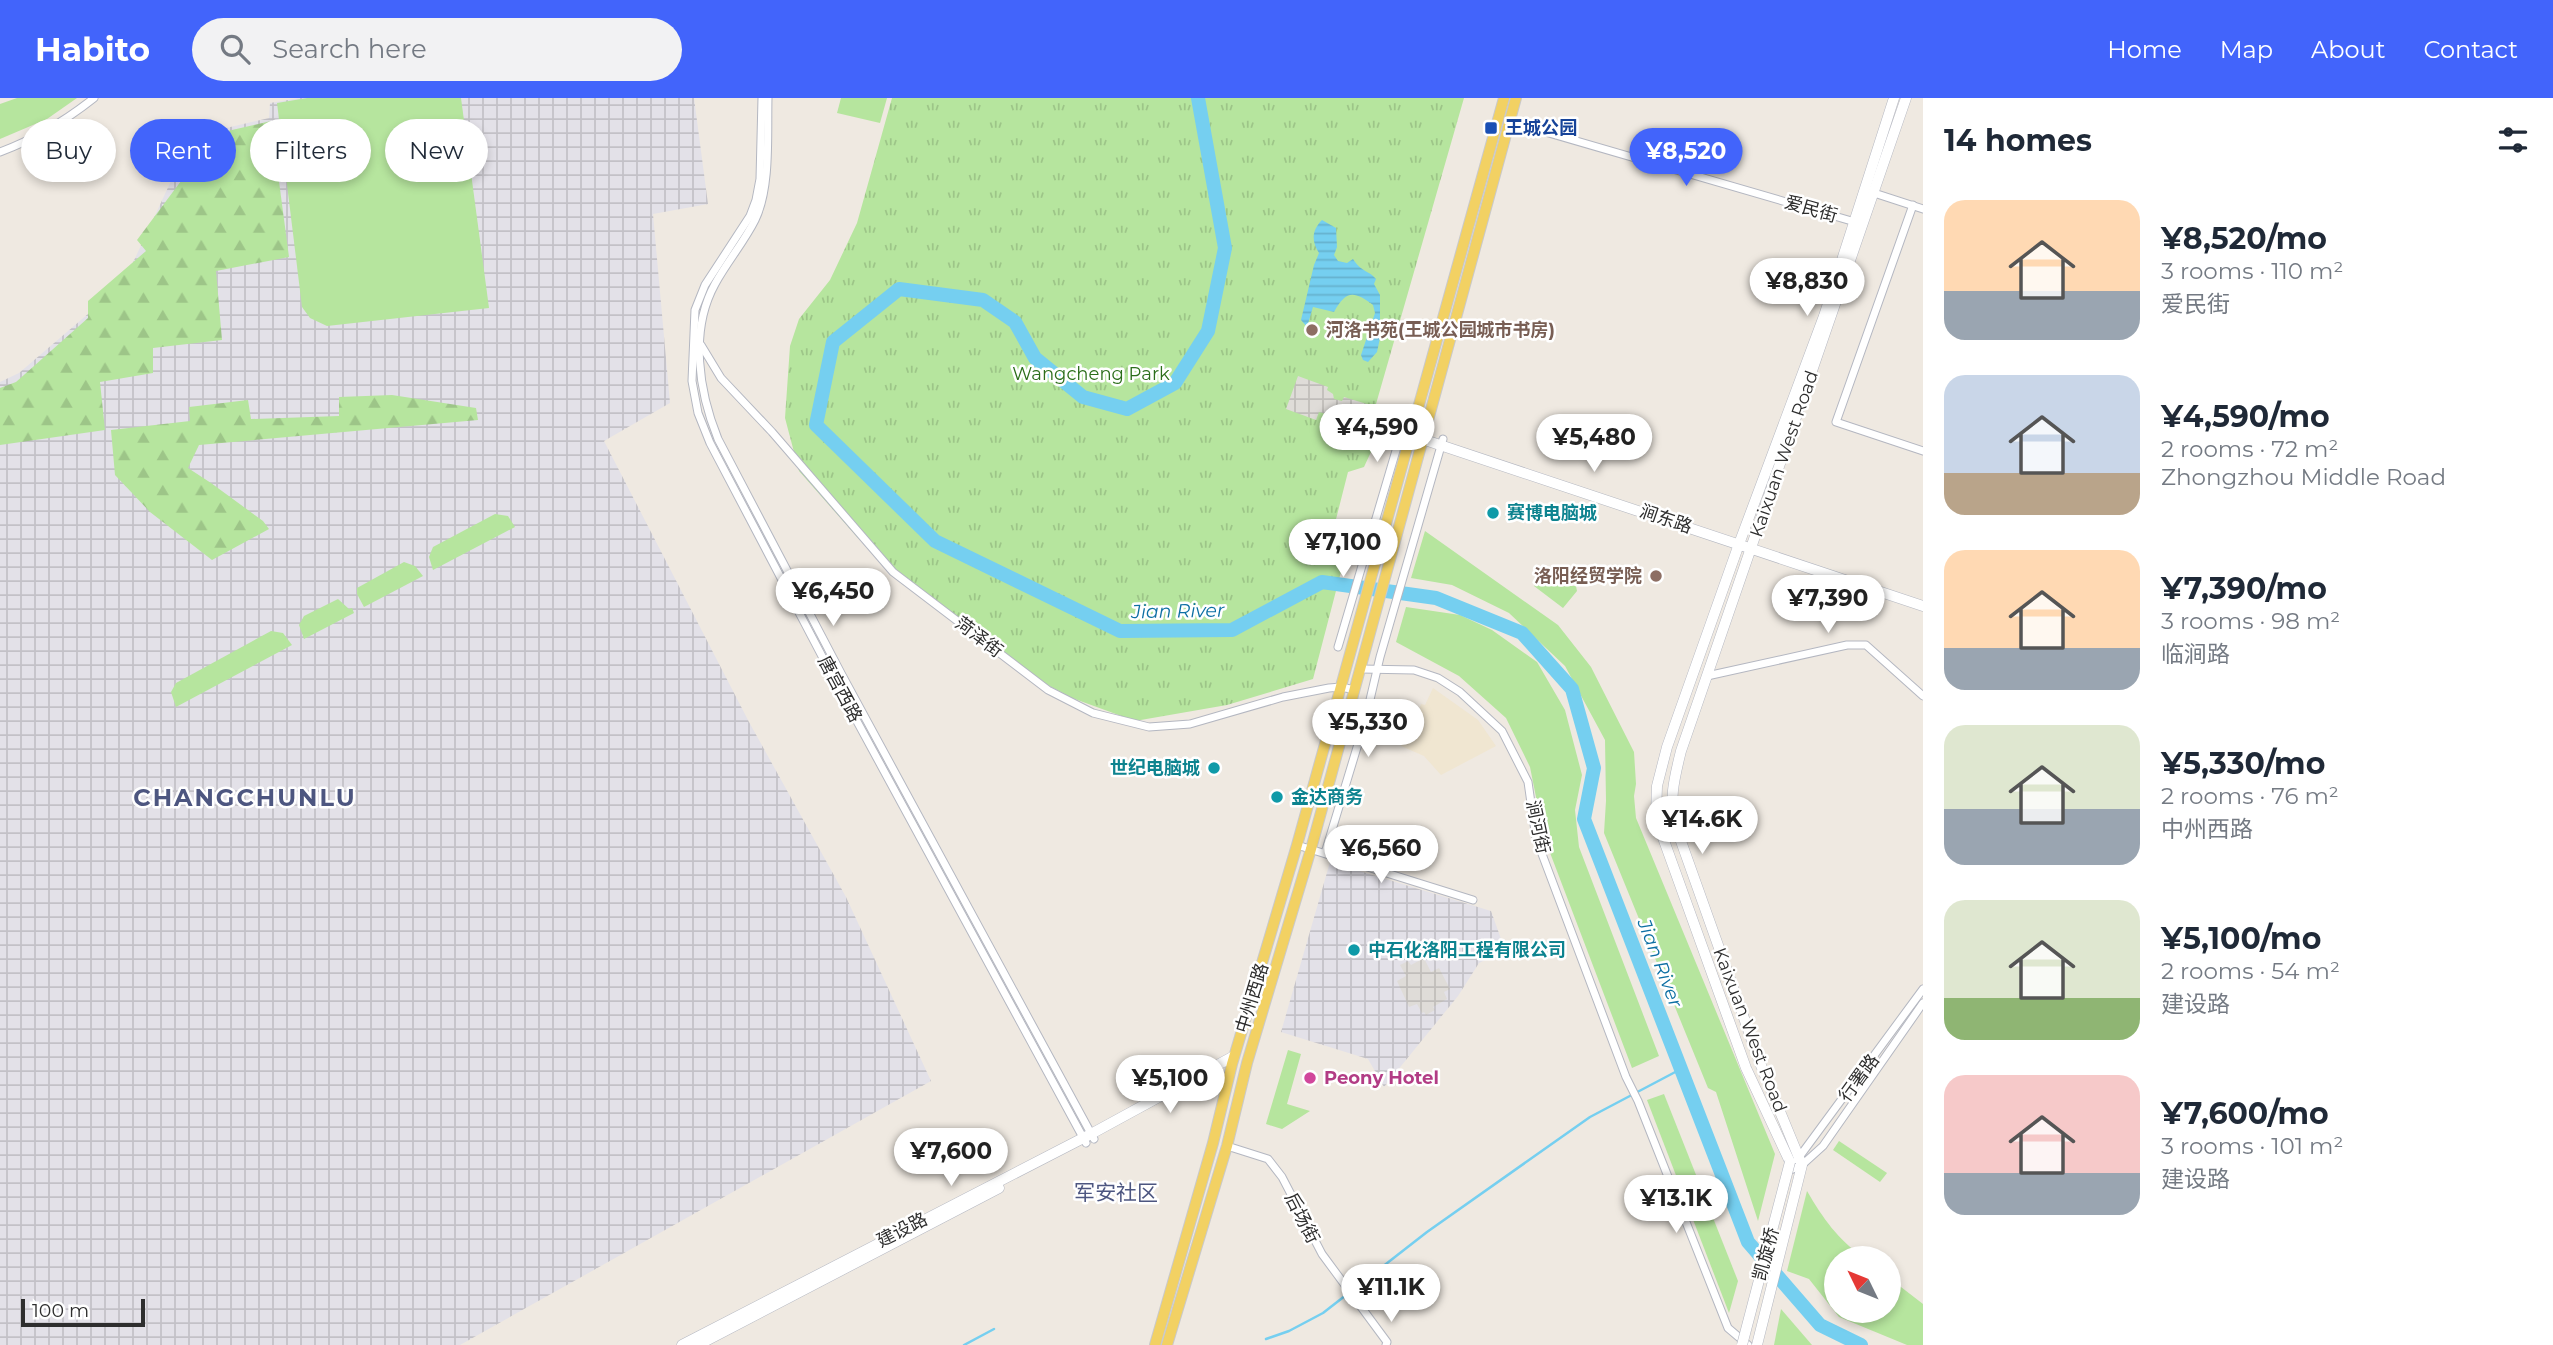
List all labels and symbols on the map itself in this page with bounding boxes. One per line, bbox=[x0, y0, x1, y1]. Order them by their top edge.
place label: 王城公园 bbox=[1505, 117, 1577, 139]
marker: 王城公园 bbox=[1483, 120, 1499, 136]
pin: ¥8,520 bbox=[1629, 129, 1743, 188]
street label: 爱民街 bbox=[1782, 191, 1840, 227]
pin: ¥8,830 bbox=[1750, 258, 1864, 318]
place label: 河洛书苑(王城公园城市书房) bbox=[1326, 319, 1555, 341]
marker: 河洛书苑(王城公园城市书房) bbox=[1304, 322, 1320, 338]
park label: Wangcheng Park bbox=[1012, 363, 1170, 385]
street label: Kaixuan West Road bbox=[1745, 368, 1823, 540]
pin: ¥4,590 bbox=[1320, 404, 1434, 464]
pin: ¥5,480 bbox=[1537, 414, 1651, 474]
street label: 涧东路 bbox=[1637, 500, 1695, 538]
place label: 赛博电脑城 bbox=[1507, 502, 1597, 524]
marker: 赛博电脑城 bbox=[1485, 505, 1501, 521]
pin: ¥7,100 bbox=[1286, 519, 1400, 579]
place label: 洛阳经贸学院 bbox=[1534, 565, 1642, 587]
pin: ¥6,450 bbox=[776, 568, 890, 628]
marker: 洛阳经贸学院 bbox=[1648, 568, 1664, 584]
pin: ¥7,390 bbox=[1771, 575, 1885, 635]
water label: Jian River bbox=[1130, 599, 1225, 623]
street label: 菏泽街 bbox=[951, 612, 1007, 662]
street label: 唐宫西路 bbox=[813, 652, 867, 726]
pin: ¥5,330 bbox=[1311, 700, 1425, 759]
place label: 世纪电脑城 bbox=[1110, 757, 1200, 779]
marker: 世纪电脑城 bbox=[1206, 760, 1222, 776]
district label: CHANGCHUNLU bbox=[133, 783, 357, 812]
place label: 金达商务 bbox=[1291, 786, 1363, 808]
marker: 金达商务 bbox=[1269, 789, 1285, 805]
pin: ¥14.6K bbox=[1645, 796, 1759, 856]
street label: 涧河街 bbox=[1522, 798, 1554, 856]
pin: ¥6,560 bbox=[1324, 826, 1438, 885]
water label: Jian River bbox=[1632, 915, 1688, 1011]
place label: 中石化洛阳工程有限公司 bbox=[1368, 939, 1566, 961]
marker: 中石化洛阳工程有限公司 bbox=[1346, 942, 1362, 958]
street label: Kaixuan West Road bbox=[1708, 944, 1792, 1116]
street label: 中州西路 bbox=[1231, 960, 1273, 1036]
street label: 行署路 bbox=[1834, 1050, 1884, 1106]
pin: ¥5,100 bbox=[1113, 1056, 1227, 1115]
place label: Peony Hotel bbox=[1324, 1067, 1439, 1089]
marker: Peony Hotel bbox=[1302, 1070, 1318, 1086]
pin: ¥7,600 bbox=[894, 1128, 1008, 1188]
pin: ¥13.1K bbox=[1619, 1176, 1733, 1235]
district label: 军安社区 bbox=[1074, 1180, 1158, 1205]
street label: 后场街 bbox=[1280, 1189, 1324, 1247]
street label: 建设路 bbox=[873, 1208, 931, 1252]
street label: 凯旋桥 bbox=[1748, 1225, 1784, 1283]
north arrow bbox=[1824, 1246, 1900, 1323]
pin: ¥11.1K bbox=[1334, 1264, 1448, 1324]
scale bar bbox=[21, 1296, 145, 1328]

